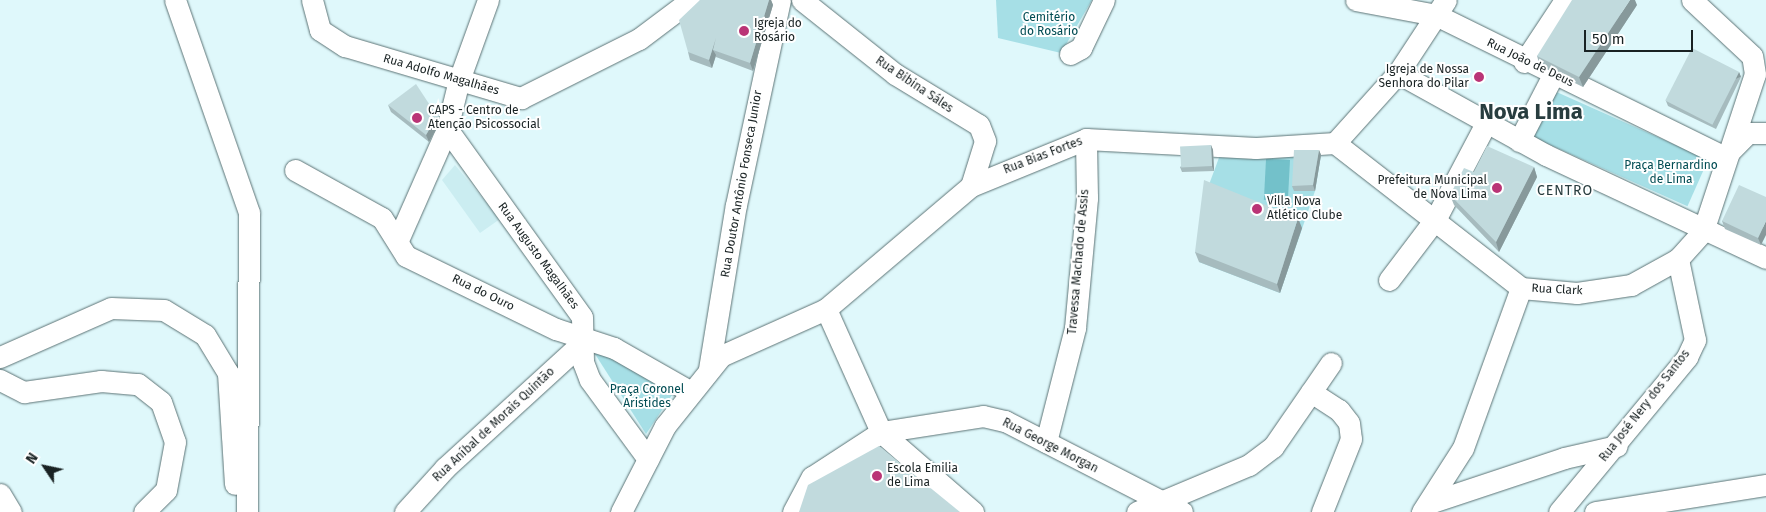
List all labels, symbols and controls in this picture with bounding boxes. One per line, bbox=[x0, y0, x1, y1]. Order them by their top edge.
park label: Cemitério do Rosário bbox=[1020, 11, 1078, 39]
place label: Igreja do Rosário bbox=[754, 17, 802, 45]
scale bar bbox=[1586, 20, 1695, 52]
marker: Igreja do Rosário bbox=[738, 25, 750, 37]
text: 50 m bbox=[1592, 30, 1625, 48]
street label: Rua João de Deus bbox=[1484, 36, 1576, 90]
street label: Rua Adolfo Magalhães bbox=[381, 52, 501, 98]
street label: Rua Bibina Sáles bbox=[872, 54, 956, 116]
place label: Igreja de Nossa Senhora do Pilar bbox=[1379, 63, 1469, 91]
marker: Igreja de Nossa Senhora do Pilar bbox=[1473, 71, 1485, 83]
street label: Rua Doutor Antônio Fonseca Junior bbox=[718, 89, 766, 279]
district label: Nova Lima bbox=[1479, 99, 1583, 125]
place label: CAPS - Centro de Atenção Psicossocial bbox=[428, 104, 540, 132]
marker: CAPS - Centro de Atenção Psicossocial bbox=[410, 111, 424, 125]
street label: Rua Bias Fortes bbox=[1002, 134, 1084, 178]
park label: Praça Bernardino de Lima bbox=[1624, 159, 1718, 187]
place label: Prefeitura Municipal de Nova Lima bbox=[1378, 174, 1487, 202]
marker: Prefeitura Municipal de Nova Lima bbox=[1491, 182, 1503, 194]
district label: CENTRO bbox=[1536, 183, 1594, 199]
street label: Travessa Machado de Assis bbox=[1065, 189, 1093, 335]
place label: Villa Nova Atlético Clube bbox=[1267, 195, 1342, 223]
street label: Rua Augusto Magalhães bbox=[494, 200, 582, 312]
marker: Villa Nova Atlético Clube bbox=[1251, 203, 1263, 215]
street label: Rua do Ouro bbox=[449, 272, 517, 314]
street label: Rua Clark bbox=[1531, 281, 1583, 299]
street label: Rua José Nery dos Santos bbox=[1597, 347, 1693, 465]
street label: Rua Aníbal de Morais Quintão bbox=[430, 365, 558, 485]
park label: Praça Coronel Aristides bbox=[610, 383, 684, 411]
street label: Rua George Morgan bbox=[1000, 416, 1100, 476]
north arrow bbox=[20, 442, 70, 492]
text: N bbox=[22, 450, 42, 467]
place label: Escola Emilia de Lima bbox=[887, 462, 958, 490]
marker: Escola Emilia de Lima bbox=[871, 470, 883, 482]

